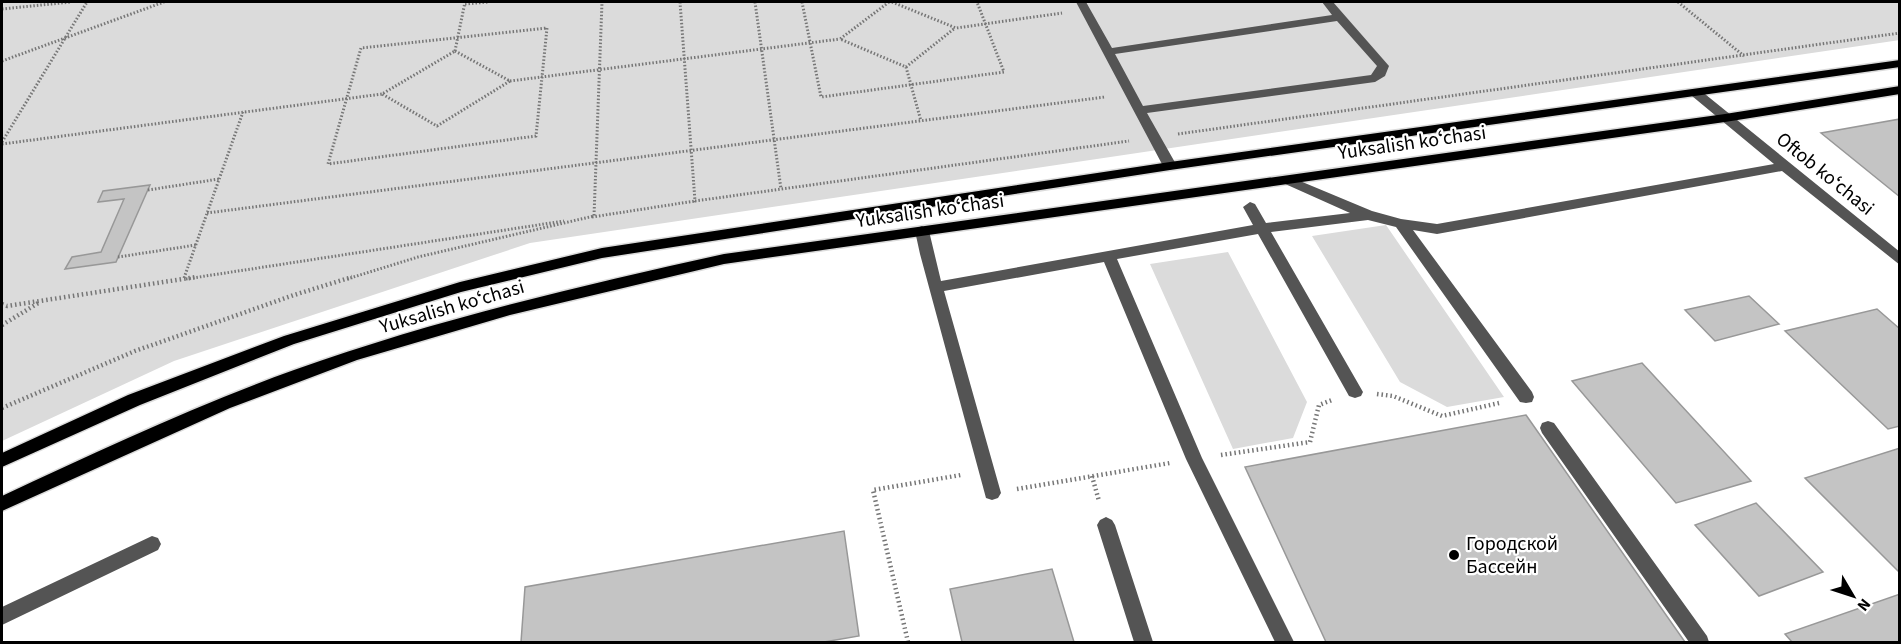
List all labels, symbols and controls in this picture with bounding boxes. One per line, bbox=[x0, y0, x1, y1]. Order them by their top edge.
street label: Yuksalish koʻchasi bbox=[1335, 119, 1488, 167]
street label: Oftob koʻchasi bbox=[1770, 126, 1880, 222]
street label: Yuksalish koʻchasi bbox=[853, 187, 1006, 235]
street label: Yuksalish koʻchasi bbox=[375, 273, 528, 341]
place label: Городской Бассейн bbox=[1466, 530, 1558, 581]
marker: Городской Бассейн bbox=[1447, 548, 1461, 562]
north arrow bbox=[1823, 566, 1883, 626]
text: N bbox=[1852, 594, 1876, 616]

